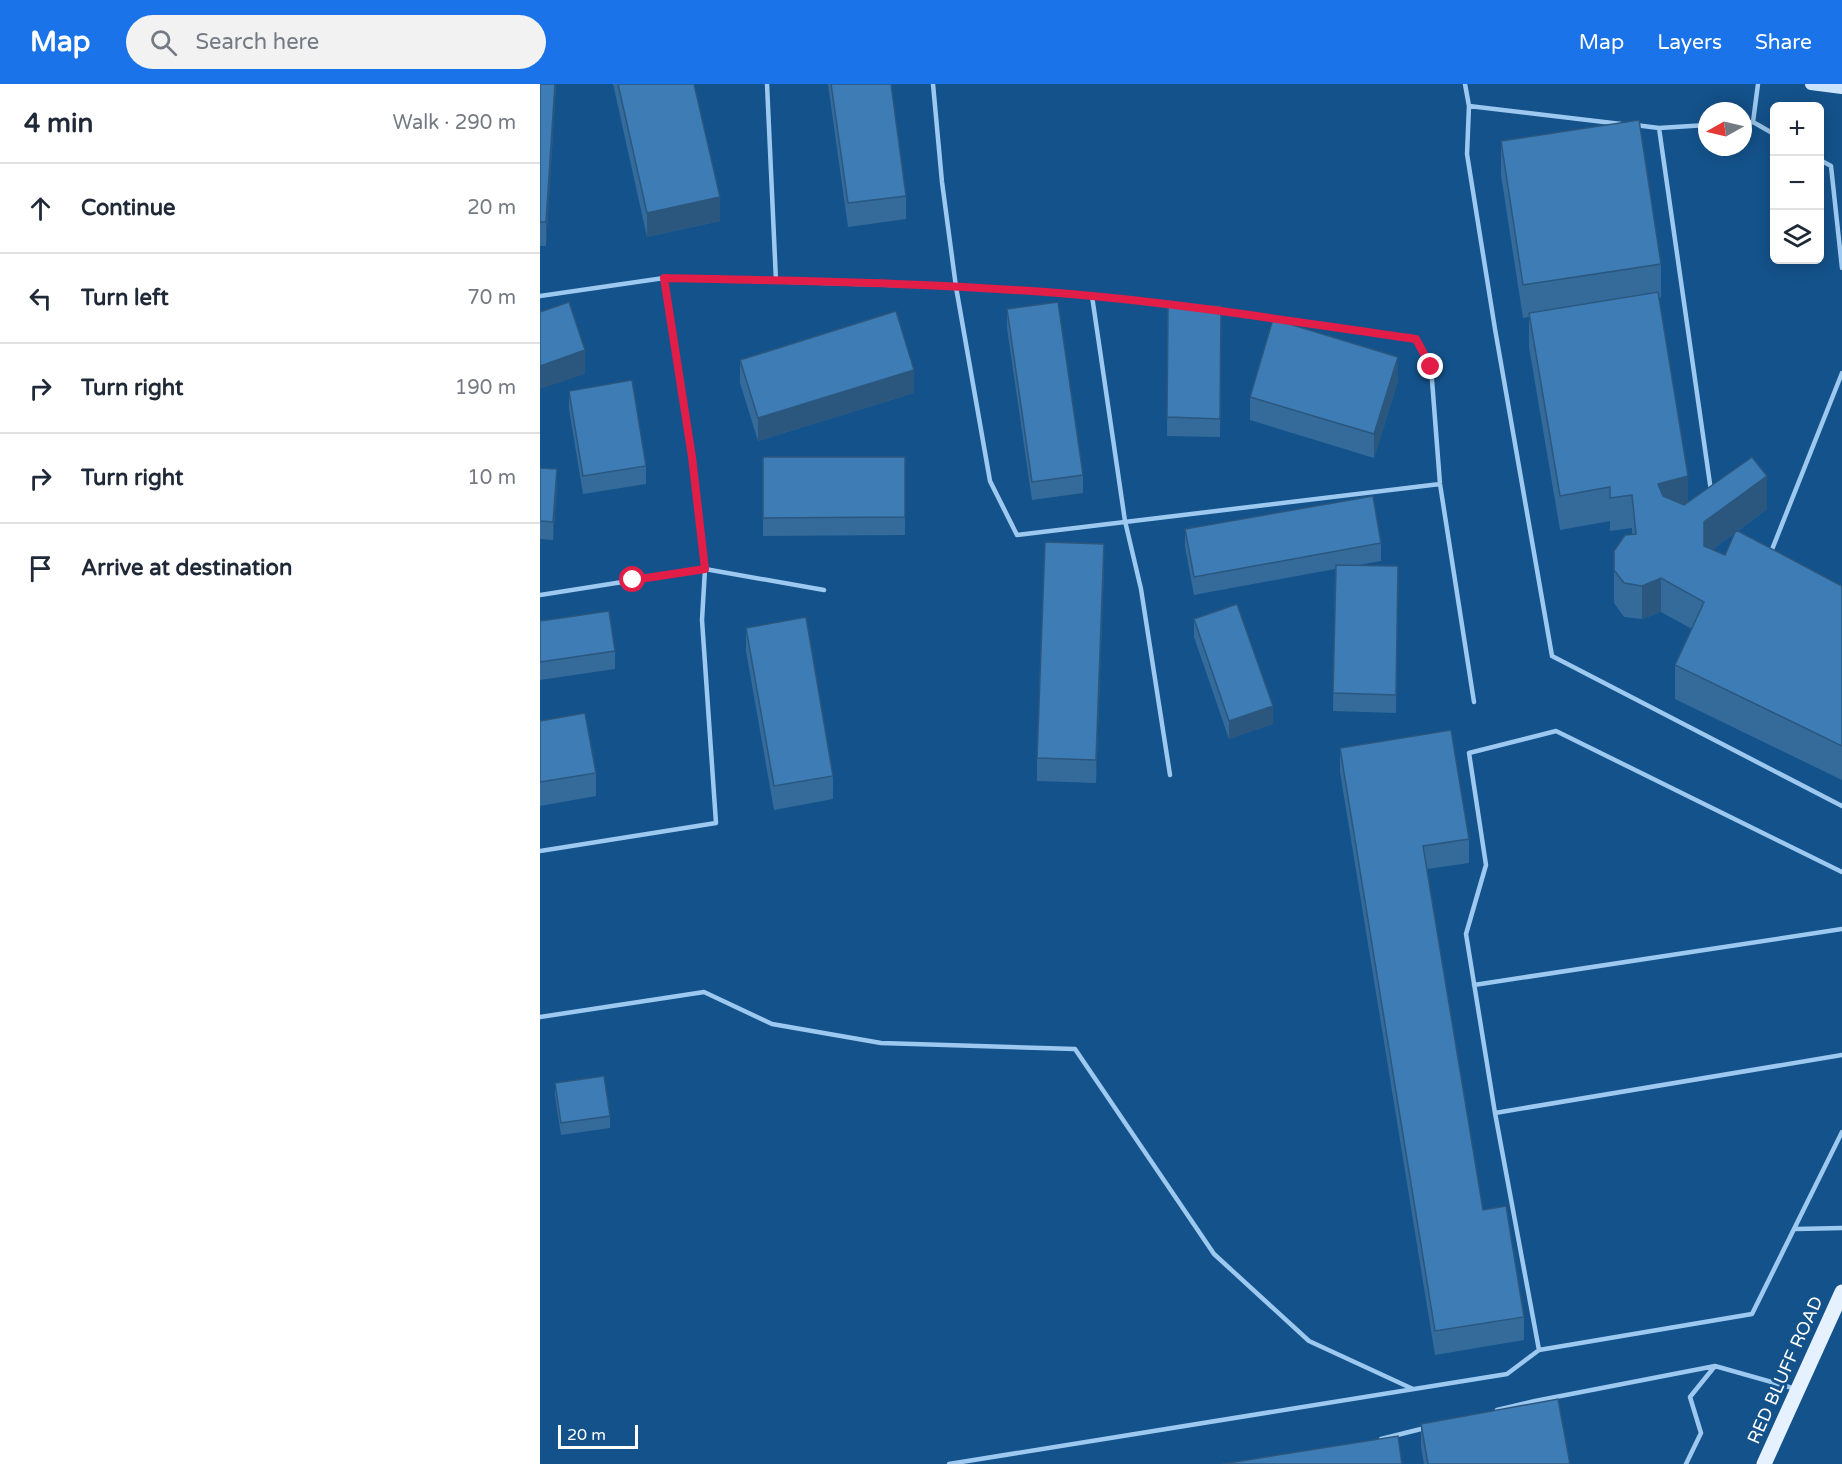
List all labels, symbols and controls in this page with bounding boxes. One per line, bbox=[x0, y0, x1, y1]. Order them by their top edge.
search box bbox=[126, 15, 546, 69]
text: Map bbox=[30, 25, 90, 59]
icon: search bbox=[147, 26, 180, 59]
text: Search here bbox=[195, 29, 319, 55]
text: Map bbox=[1579, 30, 1624, 55]
text: Layers bbox=[1657, 30, 1722, 55]
text: Share bbox=[1755, 30, 1812, 55]
north arrow bbox=[1698, 102, 1752, 156]
map controls bbox=[1770, 102, 1824, 264]
button: + bbox=[1770, 102, 1824, 156]
text: 4 min bbox=[24, 108, 93, 139]
text: Walk · 290 m bbox=[393, 111, 516, 135]
button: − bbox=[1770, 156, 1824, 210]
icon: ahead bbox=[24, 192, 57, 225]
text: Continue bbox=[81, 195, 176, 221]
text: 20 m bbox=[467, 196, 516, 220]
button: layers bbox=[1770, 210, 1824, 264]
icon: left bbox=[24, 282, 57, 315]
text: Turn left bbox=[81, 285, 169, 311]
text: 70 m bbox=[467, 286, 516, 310]
route end bbox=[1417, 353, 1443, 379]
icon: right bbox=[24, 372, 57, 405]
text: Turn right bbox=[81, 375, 183, 401]
text: 190 m bbox=[455, 376, 516, 400]
icon: right bbox=[24, 462, 57, 495]
text: Turn right bbox=[81, 465, 183, 491]
text: 10 m bbox=[467, 466, 516, 490]
icon: arrive bbox=[24, 552, 57, 585]
text: Arrive at destination bbox=[81, 555, 292, 581]
route start bbox=[619, 566, 645, 592]
street label: RED BLUFF ROAD bbox=[1743, 1293, 1827, 1447]
scale bar bbox=[558, 1422, 638, 1450]
text: 20 m bbox=[567, 1425, 606, 1445]

